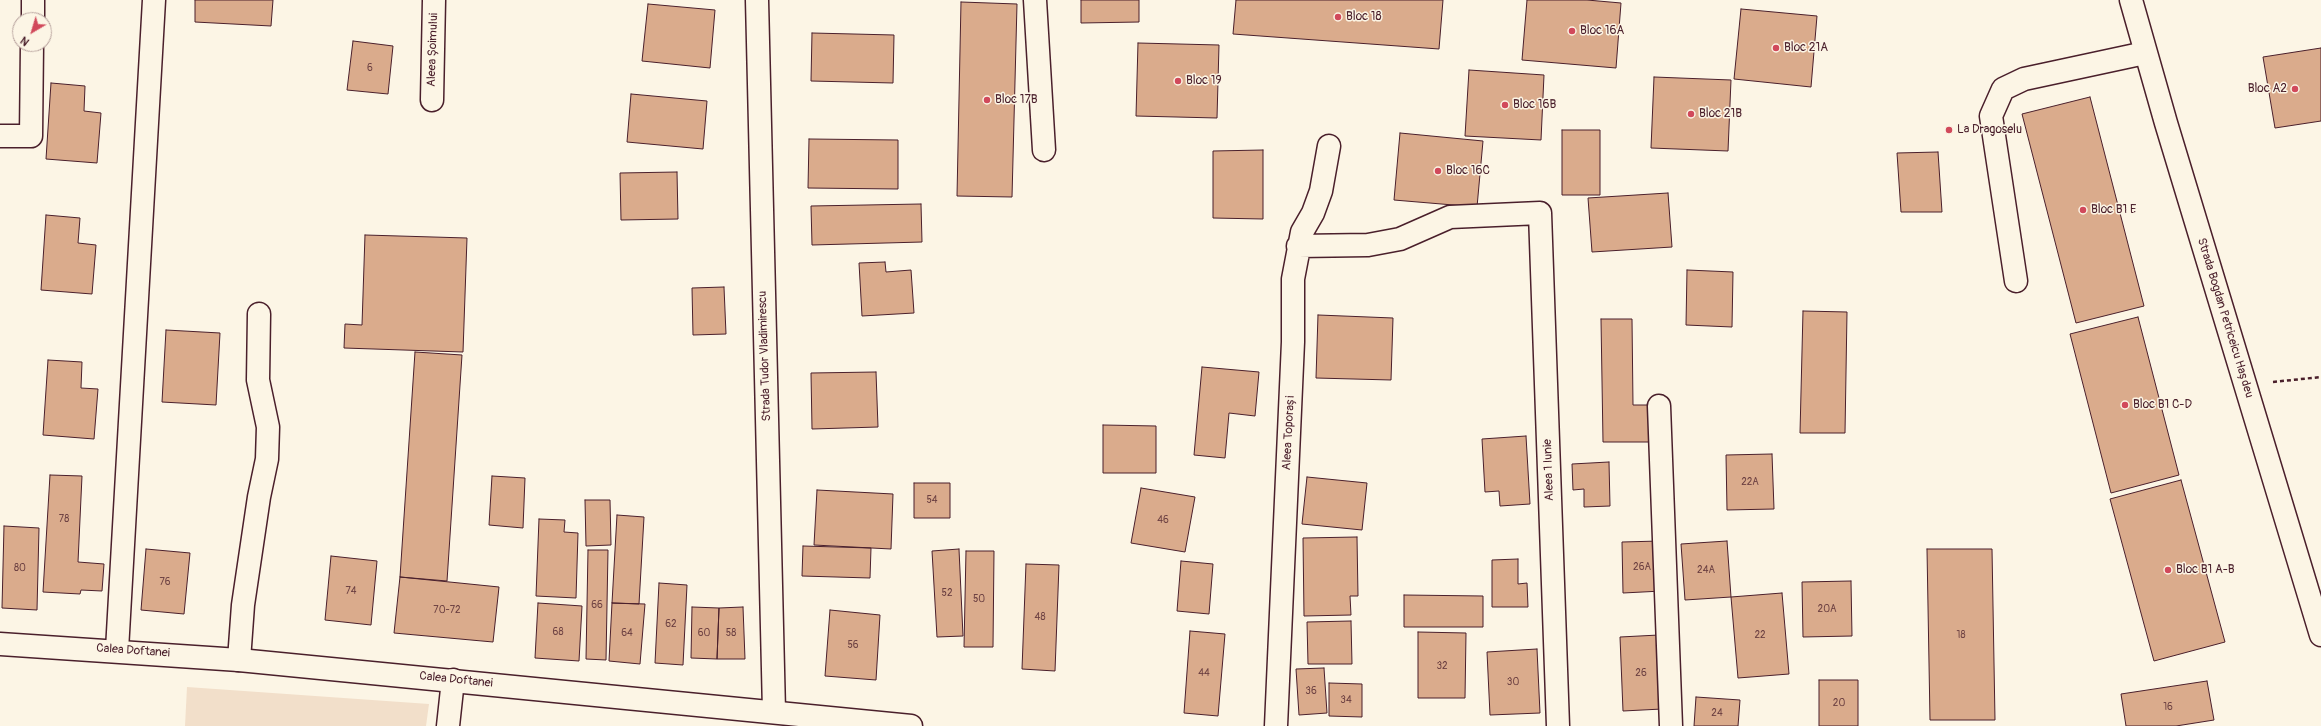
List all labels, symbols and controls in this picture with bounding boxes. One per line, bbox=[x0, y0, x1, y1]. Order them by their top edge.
place label: Bloc 18 bbox=[1346, 10, 1382, 24]
north arrow bbox=[12, 12, 52, 52]
marker: Bloc 18 bbox=[1333, 12, 1343, 22]
street label: Aleea Șoimului bbox=[425, 13, 441, 87]
place label: Bloc 16A bbox=[1580, 24, 1624, 38]
marker: Bloc 16A bbox=[1567, 26, 1577, 36]
text: N bbox=[18, 34, 32, 48]
place label: Bloc 21A bbox=[1784, 41, 1828, 55]
marker: Bloc 21A bbox=[1771, 43, 1781, 53]
house number: 6 bbox=[367, 62, 373, 74]
place label: Bloc 19 bbox=[1186, 74, 1222, 88]
marker: Bloc 19 bbox=[1173, 76, 1183, 86]
place label: Bloc A2 bbox=[2248, 82, 2287, 96]
marker: Bloc A2 bbox=[2290, 84, 2300, 94]
place label: Bloc 17B bbox=[995, 93, 1038, 107]
marker: Bloc 17B bbox=[982, 95, 992, 105]
place label: Bloc 16B bbox=[1513, 98, 1556, 112]
marker: Bloc 16B bbox=[1500, 100, 1510, 110]
place label: Bloc 21B bbox=[1699, 107, 1742, 121]
marker: Bloc 21B bbox=[1686, 109, 1696, 119]
place label: La Dragoselu bbox=[1957, 123, 2022, 137]
marker: La Dragoselu bbox=[1944, 125, 1954, 135]
place label: Bloc 16C bbox=[1446, 164, 1490, 178]
marker: Bloc 16C bbox=[1433, 166, 1443, 176]
place label: Bloc B1 E bbox=[2091, 203, 2136, 217]
marker: Bloc B1 E bbox=[2078, 205, 2088, 215]
street label: Strada Bogdan Petriceicu Hașdeu bbox=[2194, 236, 2256, 400]
street label: Strada Tudor Vladimirescu bbox=[756, 290, 774, 422]
street label: Aleea Toporași bbox=[1280, 395, 1298, 471]
place label: Bloc B1 C-D bbox=[2133, 398, 2192, 412]
marker: Bloc B1 C-D bbox=[2120, 400, 2130, 410]
street label: Aleea 1 Iunie bbox=[1541, 439, 1557, 501]
house number: 22A bbox=[1741, 476, 1759, 488]
house number: 54 bbox=[926, 494, 938, 506]
house number: 78 bbox=[59, 513, 69, 525]
house number: 46 bbox=[1157, 514, 1169, 526]
house number: 26A bbox=[1633, 561, 1651, 573]
house number: 80 bbox=[14, 562, 26, 574]
place label: Bloc B1 A-B bbox=[2176, 563, 2235, 577]
house number: 24A bbox=[1697, 564, 1715, 576]
marker: Bloc B1 A-B bbox=[2163, 565, 2173, 575]
house number: 76 bbox=[159, 576, 171, 588]
house number: 74 bbox=[345, 585, 357, 597]
house number: 52 bbox=[941, 587, 953, 599]
house number: 50 bbox=[973, 593, 985, 605]
house number: 66 bbox=[591, 599, 603, 611]
house number: 20A bbox=[1818, 603, 1836, 615]
house number: 70-72 bbox=[433, 604, 461, 616]
house number: 48 bbox=[1035, 611, 1045, 623]
house number: 62 bbox=[665, 618, 677, 630]
house number: 68 bbox=[553, 626, 563, 638]
house number: 64 bbox=[621, 627, 633, 639]
house number: 60 bbox=[698, 627, 710, 639]
house number: 58 bbox=[726, 627, 736, 639]
house number: 22 bbox=[1754, 629, 1766, 641]
house number: 18 bbox=[1957, 629, 1965, 641]
house number: 56 bbox=[847, 639, 859, 651]
street label: Calea Doftanei bbox=[96, 641, 170, 661]
house number: 32 bbox=[1436, 660, 1448, 672]
house number: 44 bbox=[1198, 667, 1210, 679]
house number: 26 bbox=[1635, 667, 1647, 679]
street label: Calea Doftanei bbox=[419, 669, 493, 691]
house number: 30 bbox=[1507, 676, 1519, 688]
house number: 36 bbox=[1305, 685, 1317, 697]
house number: 34 bbox=[1340, 694, 1352, 706]
house number: 20 bbox=[1833, 697, 1845, 709]
house number: 16 bbox=[2163, 701, 2173, 713]
house number: 24 bbox=[1711, 707, 1723, 719]

